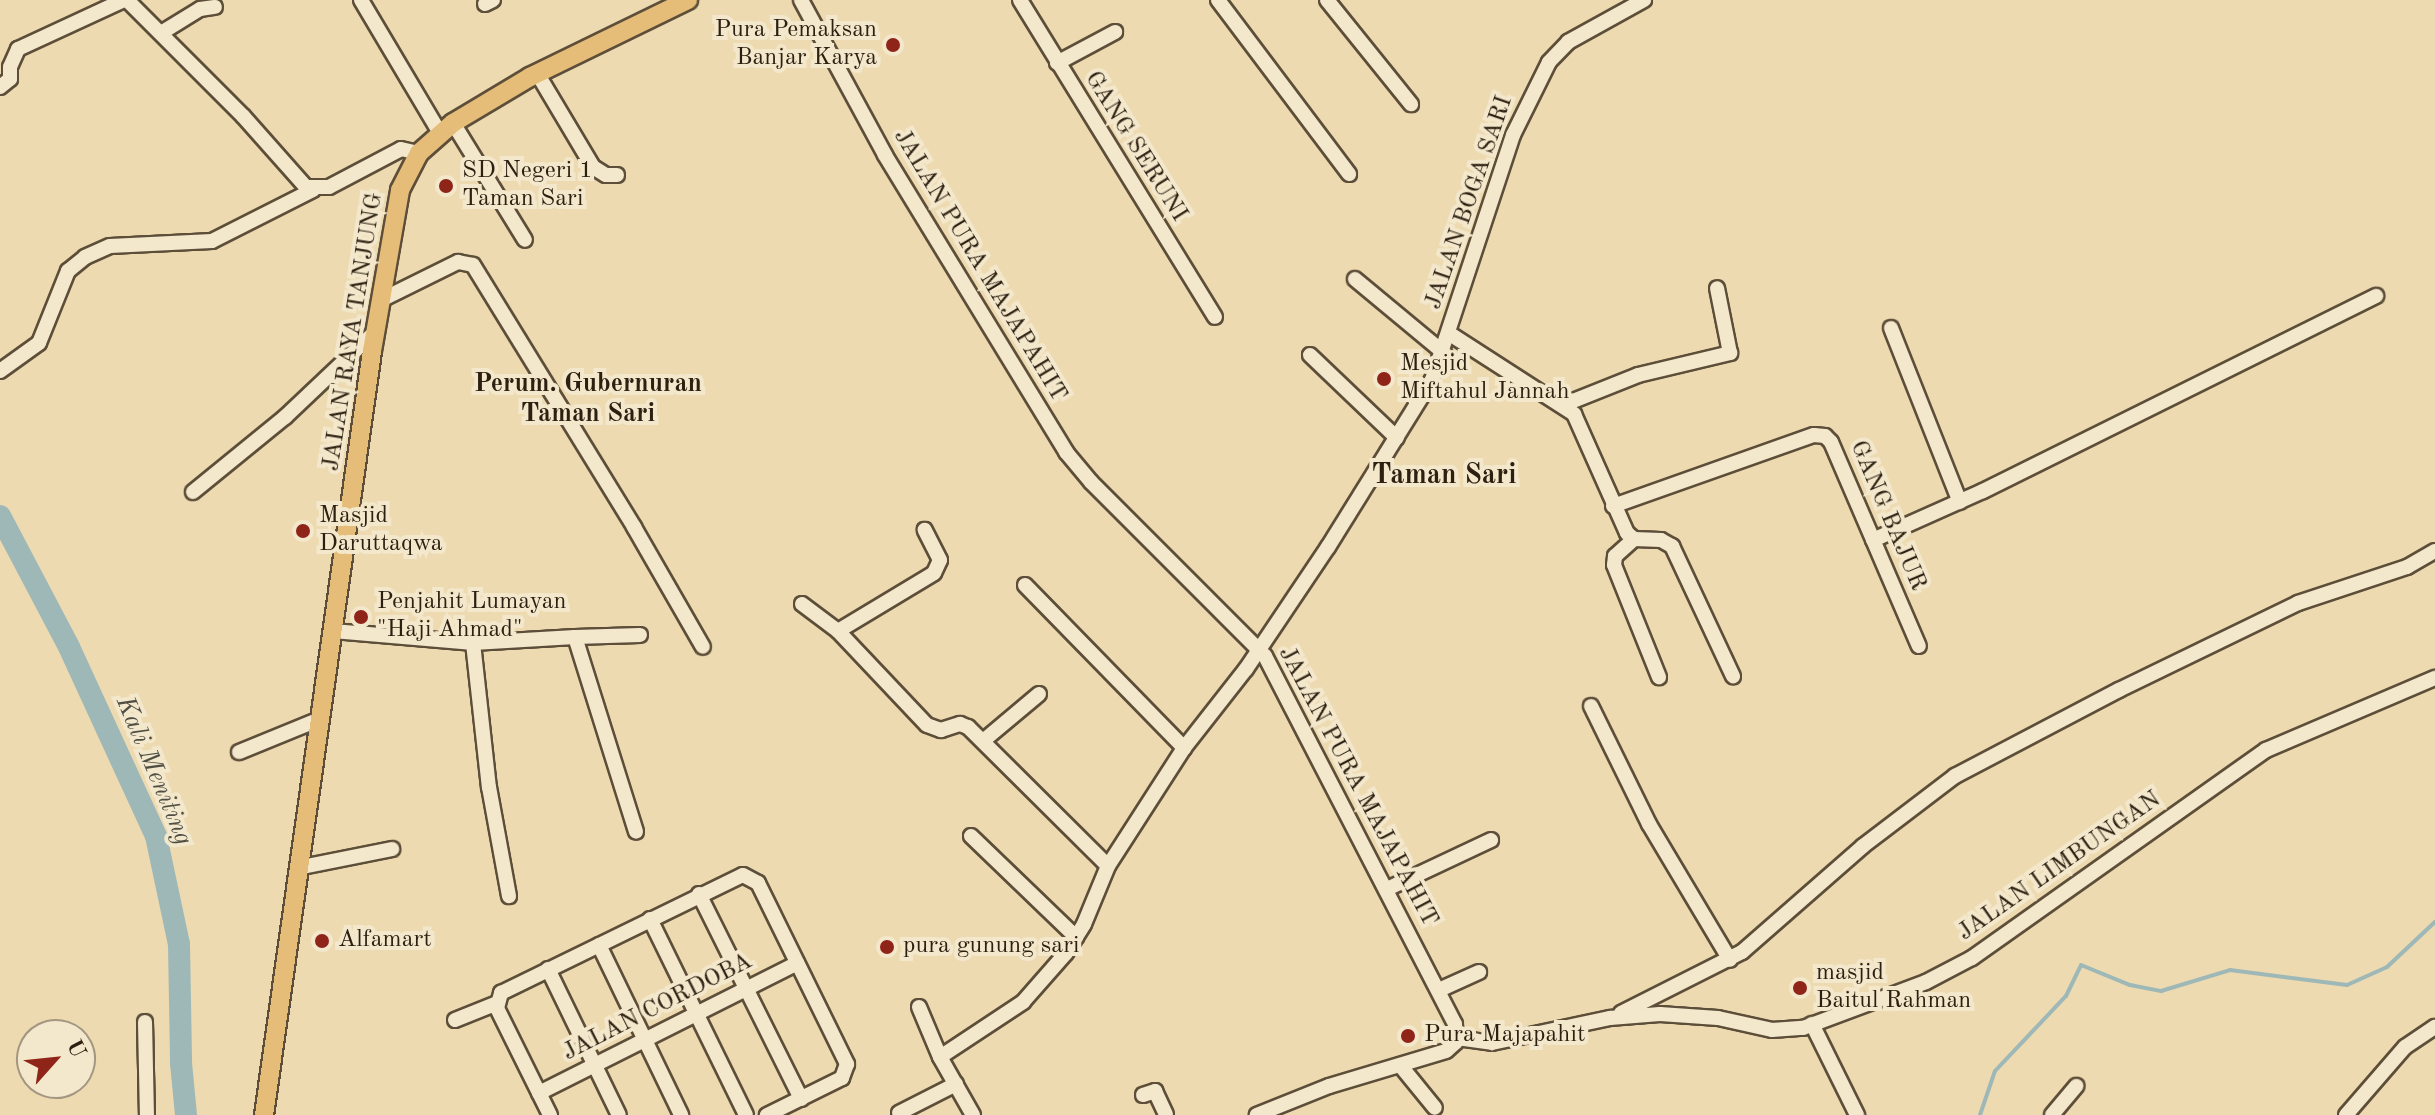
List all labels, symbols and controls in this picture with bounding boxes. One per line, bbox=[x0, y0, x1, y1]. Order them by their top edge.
place label: Pura Pemaksan Banjar Karya bbox=[715, 17, 877, 73]
marker: Pura Pemaksan Banjar Karya bbox=[884, 36, 902, 54]
street label: GANG SERUNI bbox=[1077, 67, 1193, 227]
street label: JALAN BOGA SARI bbox=[1420, 93, 1520, 313]
street label: JALAN PURA MAJAPAHIT bbox=[886, 125, 1072, 407]
place label: SD Negeri 1 Taman Sari bbox=[462, 158, 593, 214]
marker: SD Negeri 1 Taman Sari bbox=[437, 177, 455, 195]
street label: JALAN RAYA TANJUNG bbox=[318, 191, 390, 473]
place label: Mesjid Miftahul Jannah bbox=[1400, 351, 1569, 407]
district label: Perum. Gubernuran Taman Sari bbox=[474, 369, 702, 430]
marker: Mesjid Miftahul Jannah bbox=[1375, 370, 1393, 388]
street label: GANG BAJUR bbox=[1842, 437, 1932, 595]
district label: Taman Sari bbox=[1372, 459, 1516, 493]
place label: Masjid Daruttaqwa bbox=[319, 503, 443, 559]
marker: Masjid Daruttaqwa bbox=[294, 522, 312, 540]
place label: Penjahit Lumayan "Haji Ahmad" bbox=[377, 589, 566, 645]
marker: Penjahit Lumayan "Haji Ahmad" bbox=[352, 608, 370, 626]
street label: JALAN PURA MAJAPAHIT bbox=[1271, 642, 1443, 932]
water label: Kali Meniting bbox=[108, 692, 198, 850]
street label: JALAN LIMBUNGAN bbox=[1953, 786, 2167, 948]
place label: Alfamart bbox=[338, 927, 432, 955]
marker: Alfamart bbox=[313, 932, 331, 950]
place label: pura gunung sari bbox=[903, 933, 1079, 961]
marker: pura gunung sari bbox=[878, 938, 896, 956]
street label: JALAN CORDOBA bbox=[558, 948, 758, 1068]
place label: masjid Baitul Rahman bbox=[1816, 960, 1971, 1016]
marker: masjid Baitul Rahman bbox=[1791, 979, 1809, 997]
north arrow bbox=[16, 1019, 96, 1099]
place label: Pura Majapahit bbox=[1424, 1022, 1585, 1050]
marker: Pura Majapahit bbox=[1399, 1027, 1417, 1045]
text: U bbox=[62, 1036, 89, 1062]

